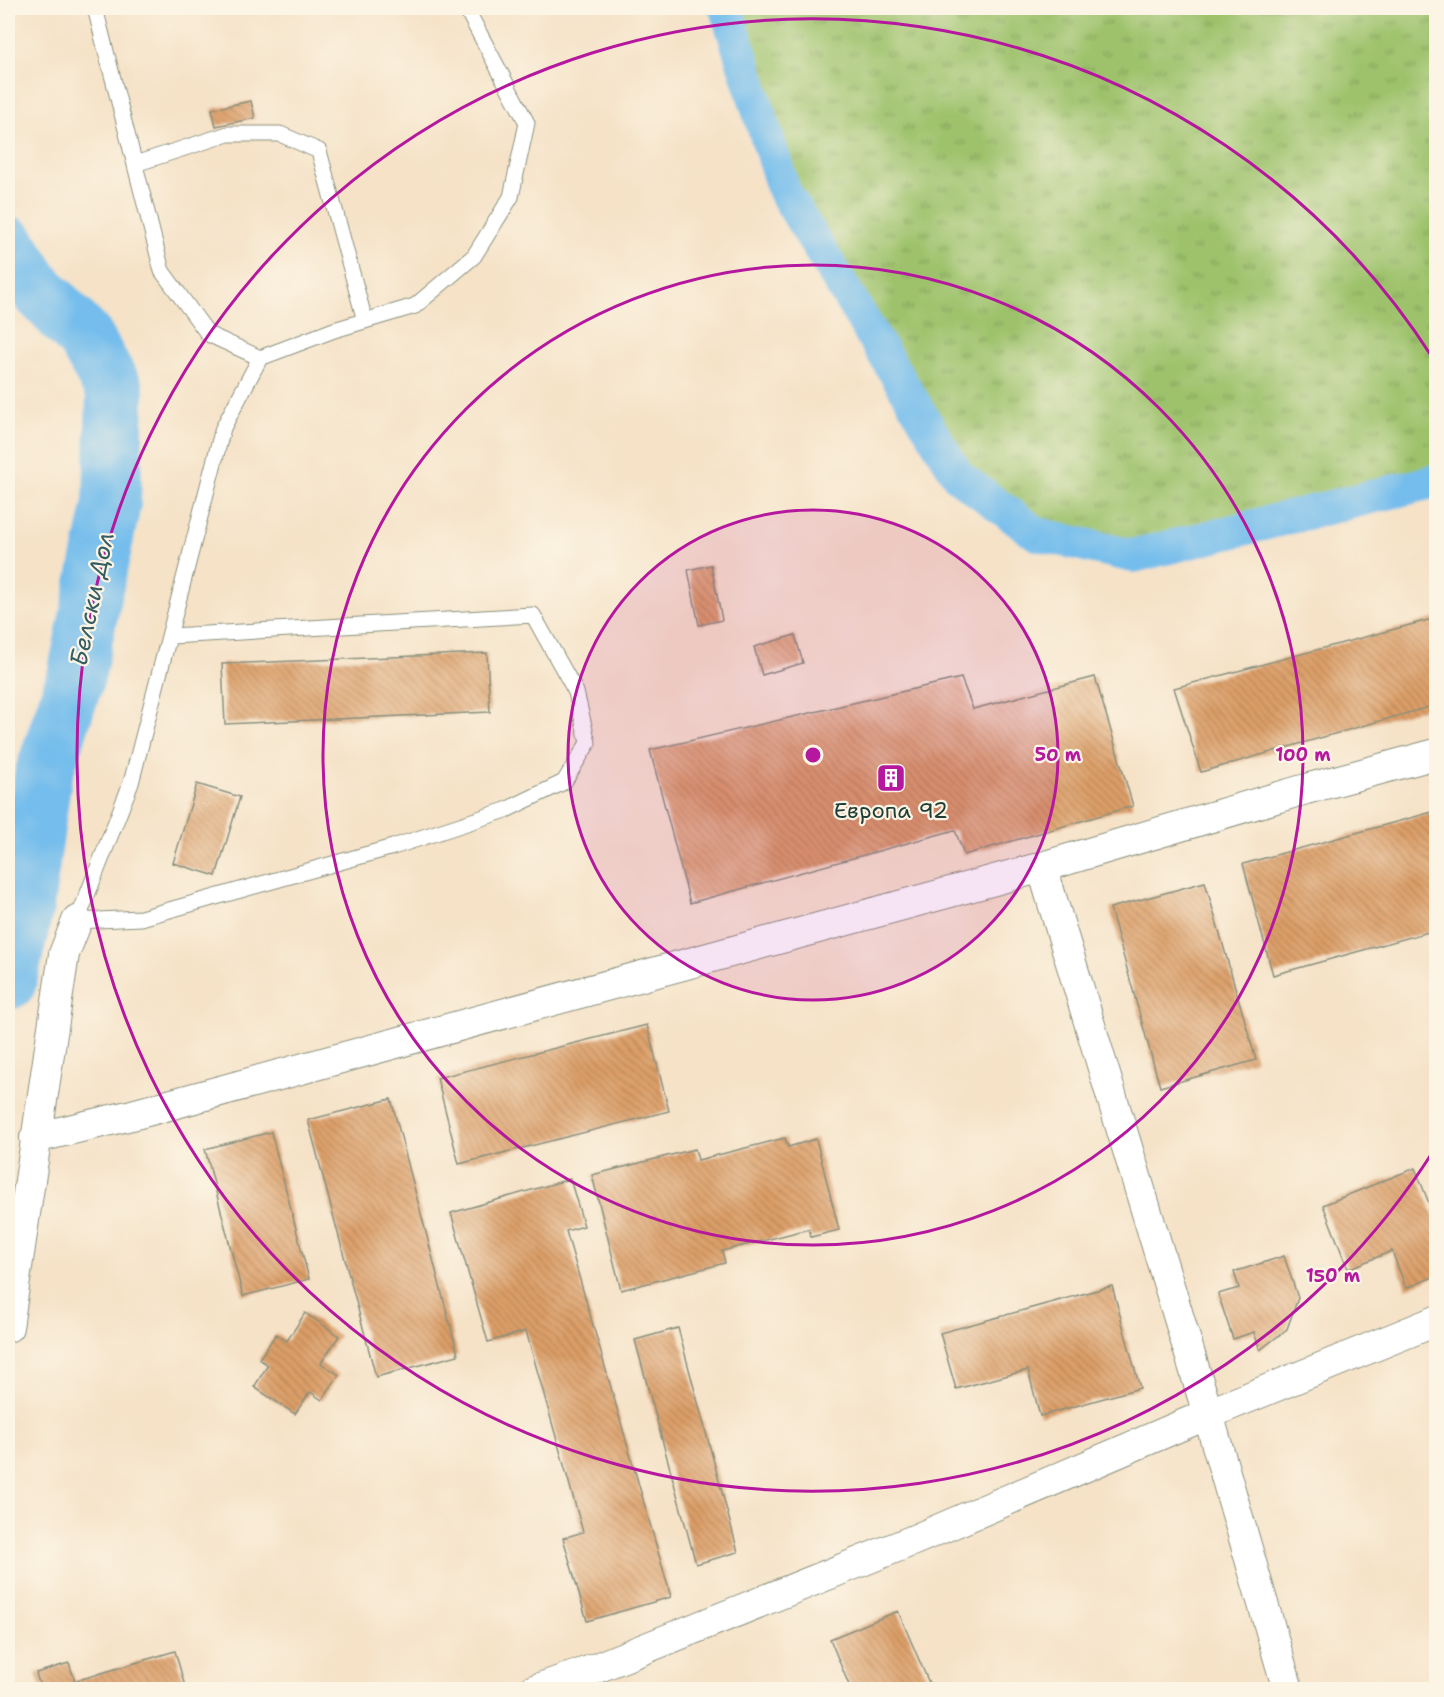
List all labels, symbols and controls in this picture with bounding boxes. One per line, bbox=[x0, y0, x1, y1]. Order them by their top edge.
water label: Белски Дол bbox=[62, 529, 122, 669]
text: 50 m bbox=[1035, 743, 1082, 767]
text: 100 m bbox=[1275, 743, 1331, 767]
centre of rings bbox=[803, 745, 823, 765]
building icon: Европа 92 bbox=[875, 762, 907, 794]
place label: Европа 92 bbox=[834, 796, 948, 825]
text: 150 m bbox=[1306, 1264, 1361, 1288]

